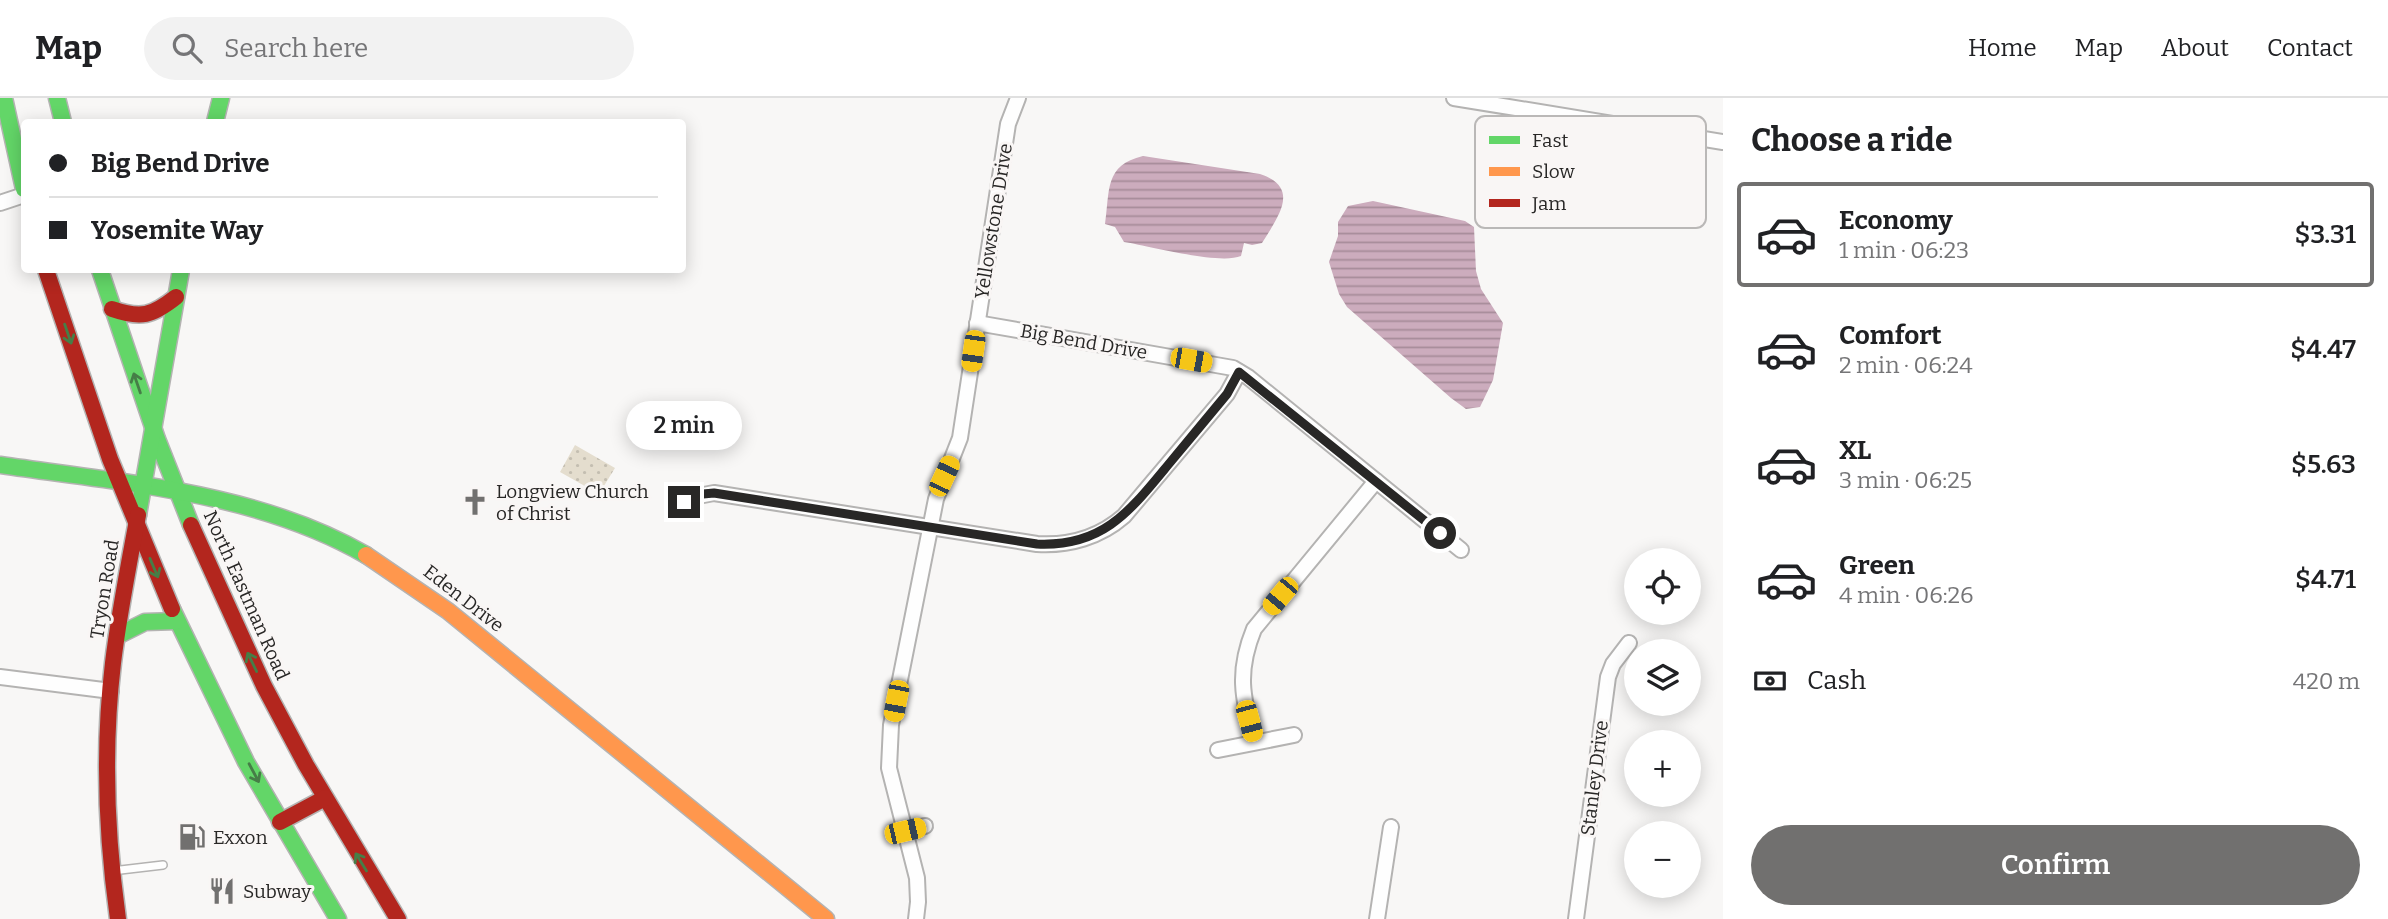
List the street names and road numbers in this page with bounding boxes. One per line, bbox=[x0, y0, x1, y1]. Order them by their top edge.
street label: Yellowstone Drive bbox=[970, 142, 1017, 300]
street label: Big Bend Drive bbox=[1019, 319, 1149, 364]
street label: North Eastman Road bbox=[199, 507, 294, 684]
street label: Tryon Road bbox=[85, 538, 124, 640]
street label: Eden Drive bbox=[419, 560, 509, 637]
street label: Stanley Drive bbox=[1576, 719, 1613, 837]

